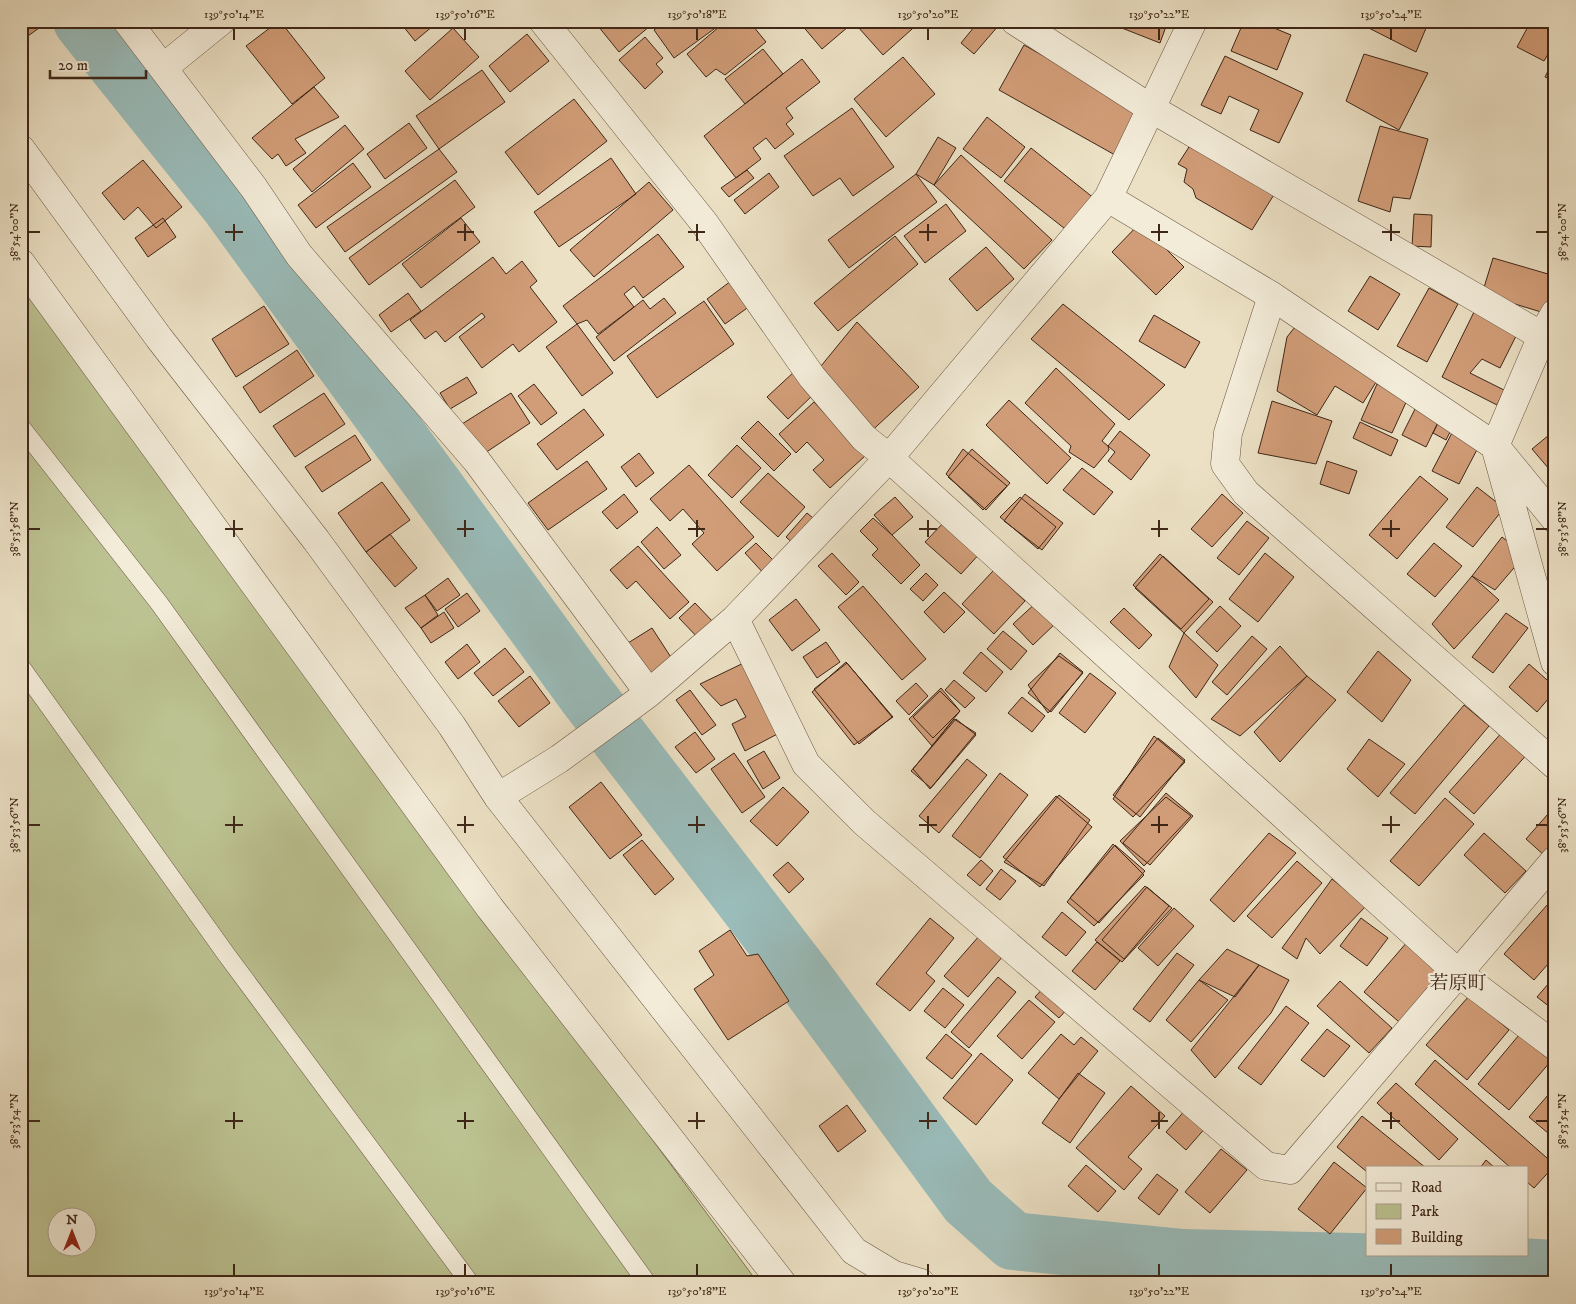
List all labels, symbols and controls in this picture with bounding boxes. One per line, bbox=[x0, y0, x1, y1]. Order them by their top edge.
text: 139°50'14"E bbox=[204, 7, 264, 22]
text: 139°50'16"E bbox=[435, 7, 495, 22]
text: 139°50'18"E bbox=[667, 7, 727, 22]
text: 139°50'20"E bbox=[897, 7, 959, 22]
text: 139°50'22"E bbox=[1129, 7, 1190, 22]
text: 139°50'24"E bbox=[1360, 7, 1422, 22]
scale bar bbox=[50, 48, 146, 80]
text: 20 m bbox=[58, 56, 88, 75]
text: 38°54'00"N bbox=[7, 203, 22, 261]
text: 38°54'00"N bbox=[1555, 203, 1570, 261]
text: 38°53'58"N bbox=[7, 501, 22, 557]
text: 38°53'58"N bbox=[1555, 501, 1570, 557]
text: 38°53'56"N bbox=[7, 797, 22, 853]
text: 38°53'56"N bbox=[1555, 797, 1570, 853]
district label: 若原町 bbox=[1429, 972, 1487, 995]
text: 38°53'54"N bbox=[7, 1093, 22, 1149]
text: 38°53'54"N bbox=[1555, 1093, 1570, 1149]
legend bbox=[1366, 1166, 1528, 1256]
text: Road bbox=[1411, 1178, 1443, 1197]
text: Park bbox=[1411, 1202, 1440, 1221]
north arrow bbox=[48, 1206, 98, 1256]
text: N bbox=[66, 1211, 78, 1229]
text: Building bbox=[1411, 1228, 1463, 1247]
text: 139°50'14"E bbox=[204, 1284, 264, 1299]
text: 139°50'16"E bbox=[435, 1284, 495, 1299]
text: 139°50'18"E bbox=[667, 1284, 727, 1299]
text: 139°50'20"E bbox=[897, 1284, 959, 1299]
text: 139°50'22"E bbox=[1129, 1284, 1190, 1299]
text: 139°50'24"E bbox=[1360, 1284, 1422, 1299]

